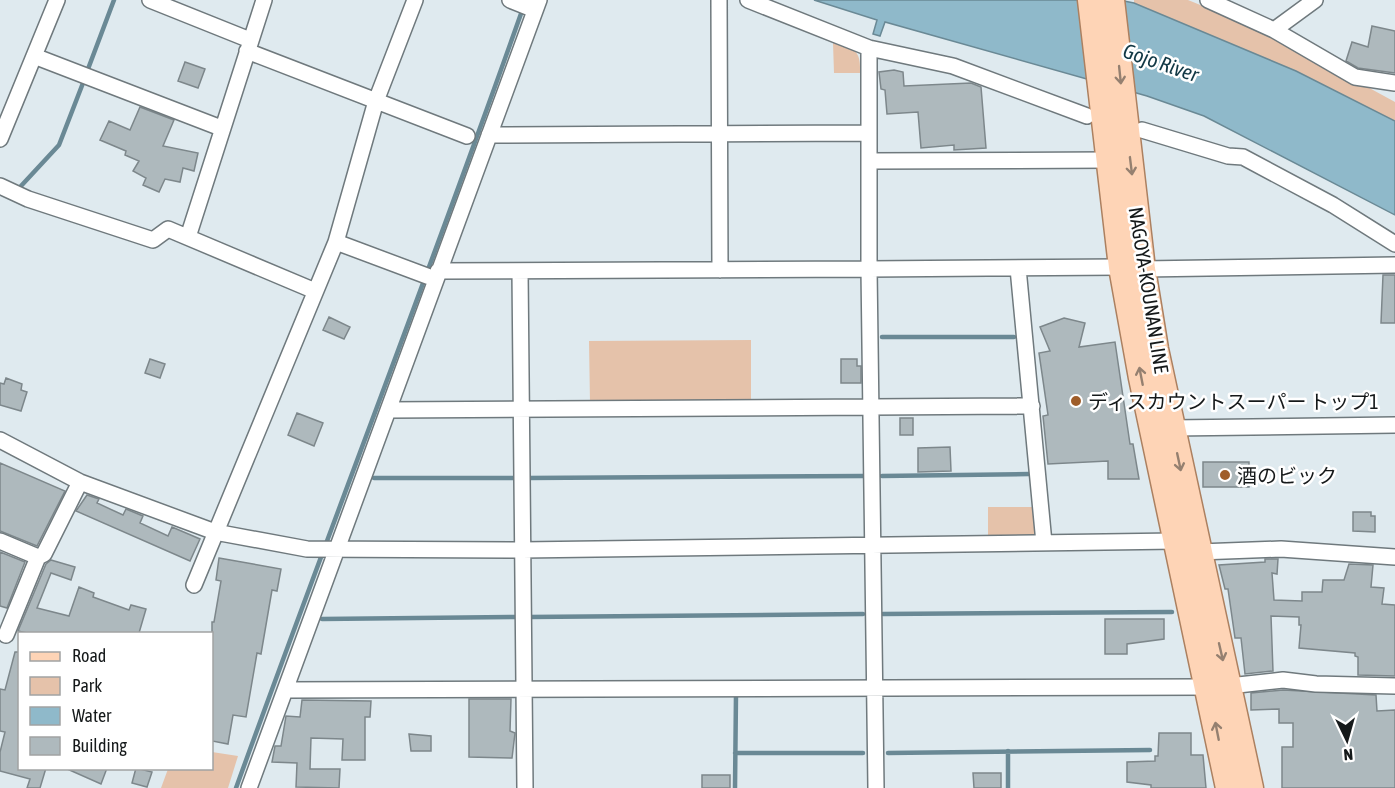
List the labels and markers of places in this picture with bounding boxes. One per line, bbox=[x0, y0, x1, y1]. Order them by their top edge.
place label: ディスカウントスーパー トップ1 bbox=[1088, 390, 1379, 413]
marker: ディスカウントスーパー トップ1 bbox=[1069, 394, 1083, 408]
place label: 酒のビック bbox=[1237, 464, 1337, 487]
marker: 酒のビック bbox=[1218, 468, 1232, 482]

